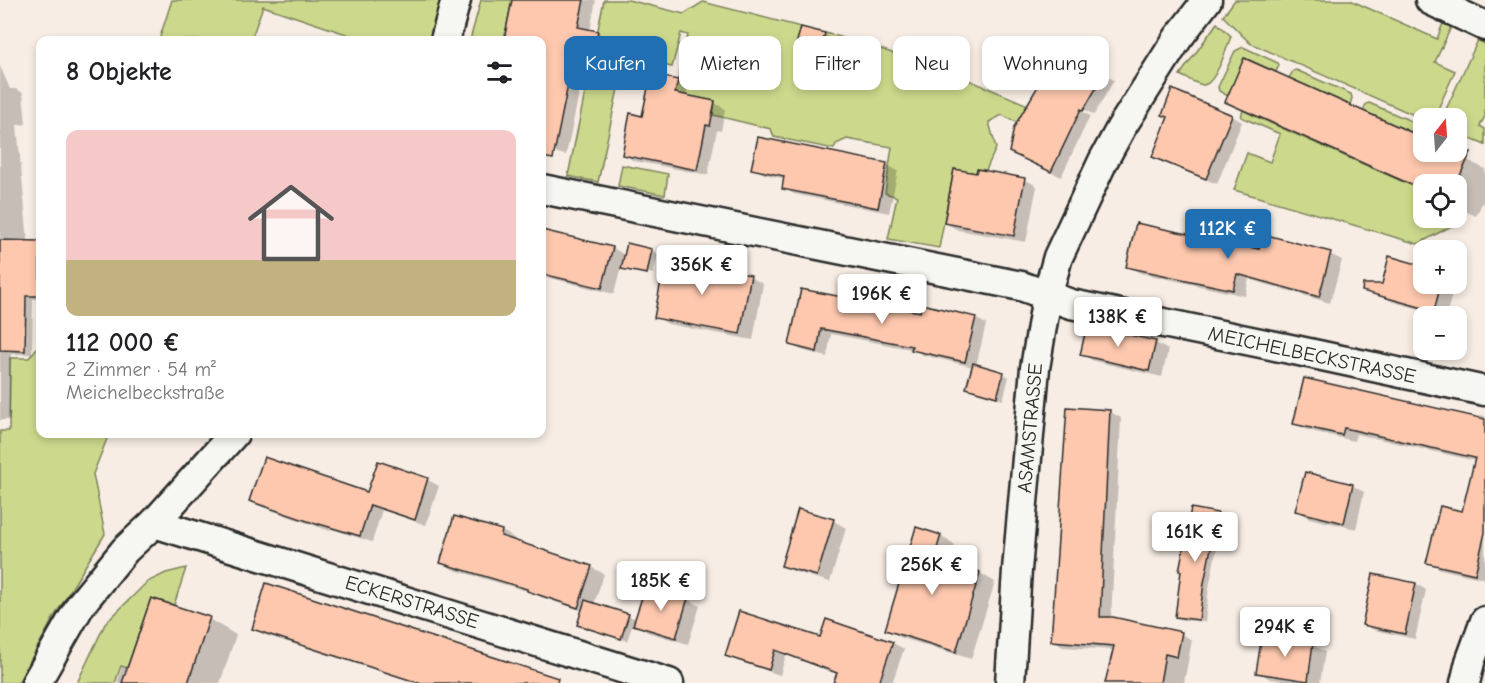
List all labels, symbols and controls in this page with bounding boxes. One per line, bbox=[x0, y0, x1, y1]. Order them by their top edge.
chip: Kaufen bbox=[564, 36, 667, 90]
chip: Mieten bbox=[679, 36, 781, 90]
chip: Filter bbox=[793, 36, 881, 90]
chip: Neu bbox=[893, 36, 970, 90]
chip: Wohnung bbox=[982, 36, 1109, 90]
icon: filters bbox=[483, 56, 516, 89]
text: 8 Objekte bbox=[66, 57, 172, 87]
north arrow bbox=[1413, 108, 1467, 162]
map controls bbox=[1413, 108, 1467, 360]
icon: home bbox=[237, 169, 345, 277]
button: locate bbox=[1413, 174, 1467, 228]
pin: 112K € bbox=[1179, 209, 1277, 260]
text: 112K € bbox=[1199, 217, 1257, 240]
button: + bbox=[1413, 240, 1467, 294]
pin: 356K € bbox=[653, 245, 751, 296]
text: 356K € bbox=[670, 253, 734, 276]
pin: 196K € bbox=[833, 274, 931, 325]
text: 196K € bbox=[852, 282, 912, 305]
pin: 138K € bbox=[1069, 297, 1167, 348]
text: 138K € bbox=[1088, 305, 1148, 328]
button: − bbox=[1413, 306, 1467, 360]
street label: MEICHELBECKSTRASSE bbox=[1206, 322, 1418, 388]
text: 112 000 € bbox=[66, 328, 180, 358]
text: 2 Zimmer · 54 m² bbox=[66, 358, 216, 381]
street label: ASAMSTRASSE bbox=[1013, 362, 1047, 494]
text: Meichelbeckstraße bbox=[66, 381, 225, 404]
pin: 161K € bbox=[1146, 512, 1244, 563]
text: 161K € bbox=[1166, 520, 1224, 543]
pin: 256K € bbox=[883, 545, 981, 596]
text: 256K € bbox=[900, 553, 964, 576]
pin: 185K € bbox=[612, 561, 710, 612]
text: 185K € bbox=[631, 569, 691, 592]
street label: ECKERSTRASSE bbox=[342, 571, 482, 633]
pin: 294K € bbox=[1236, 607, 1334, 658]
text: 294K € bbox=[1254, 615, 1316, 638]

